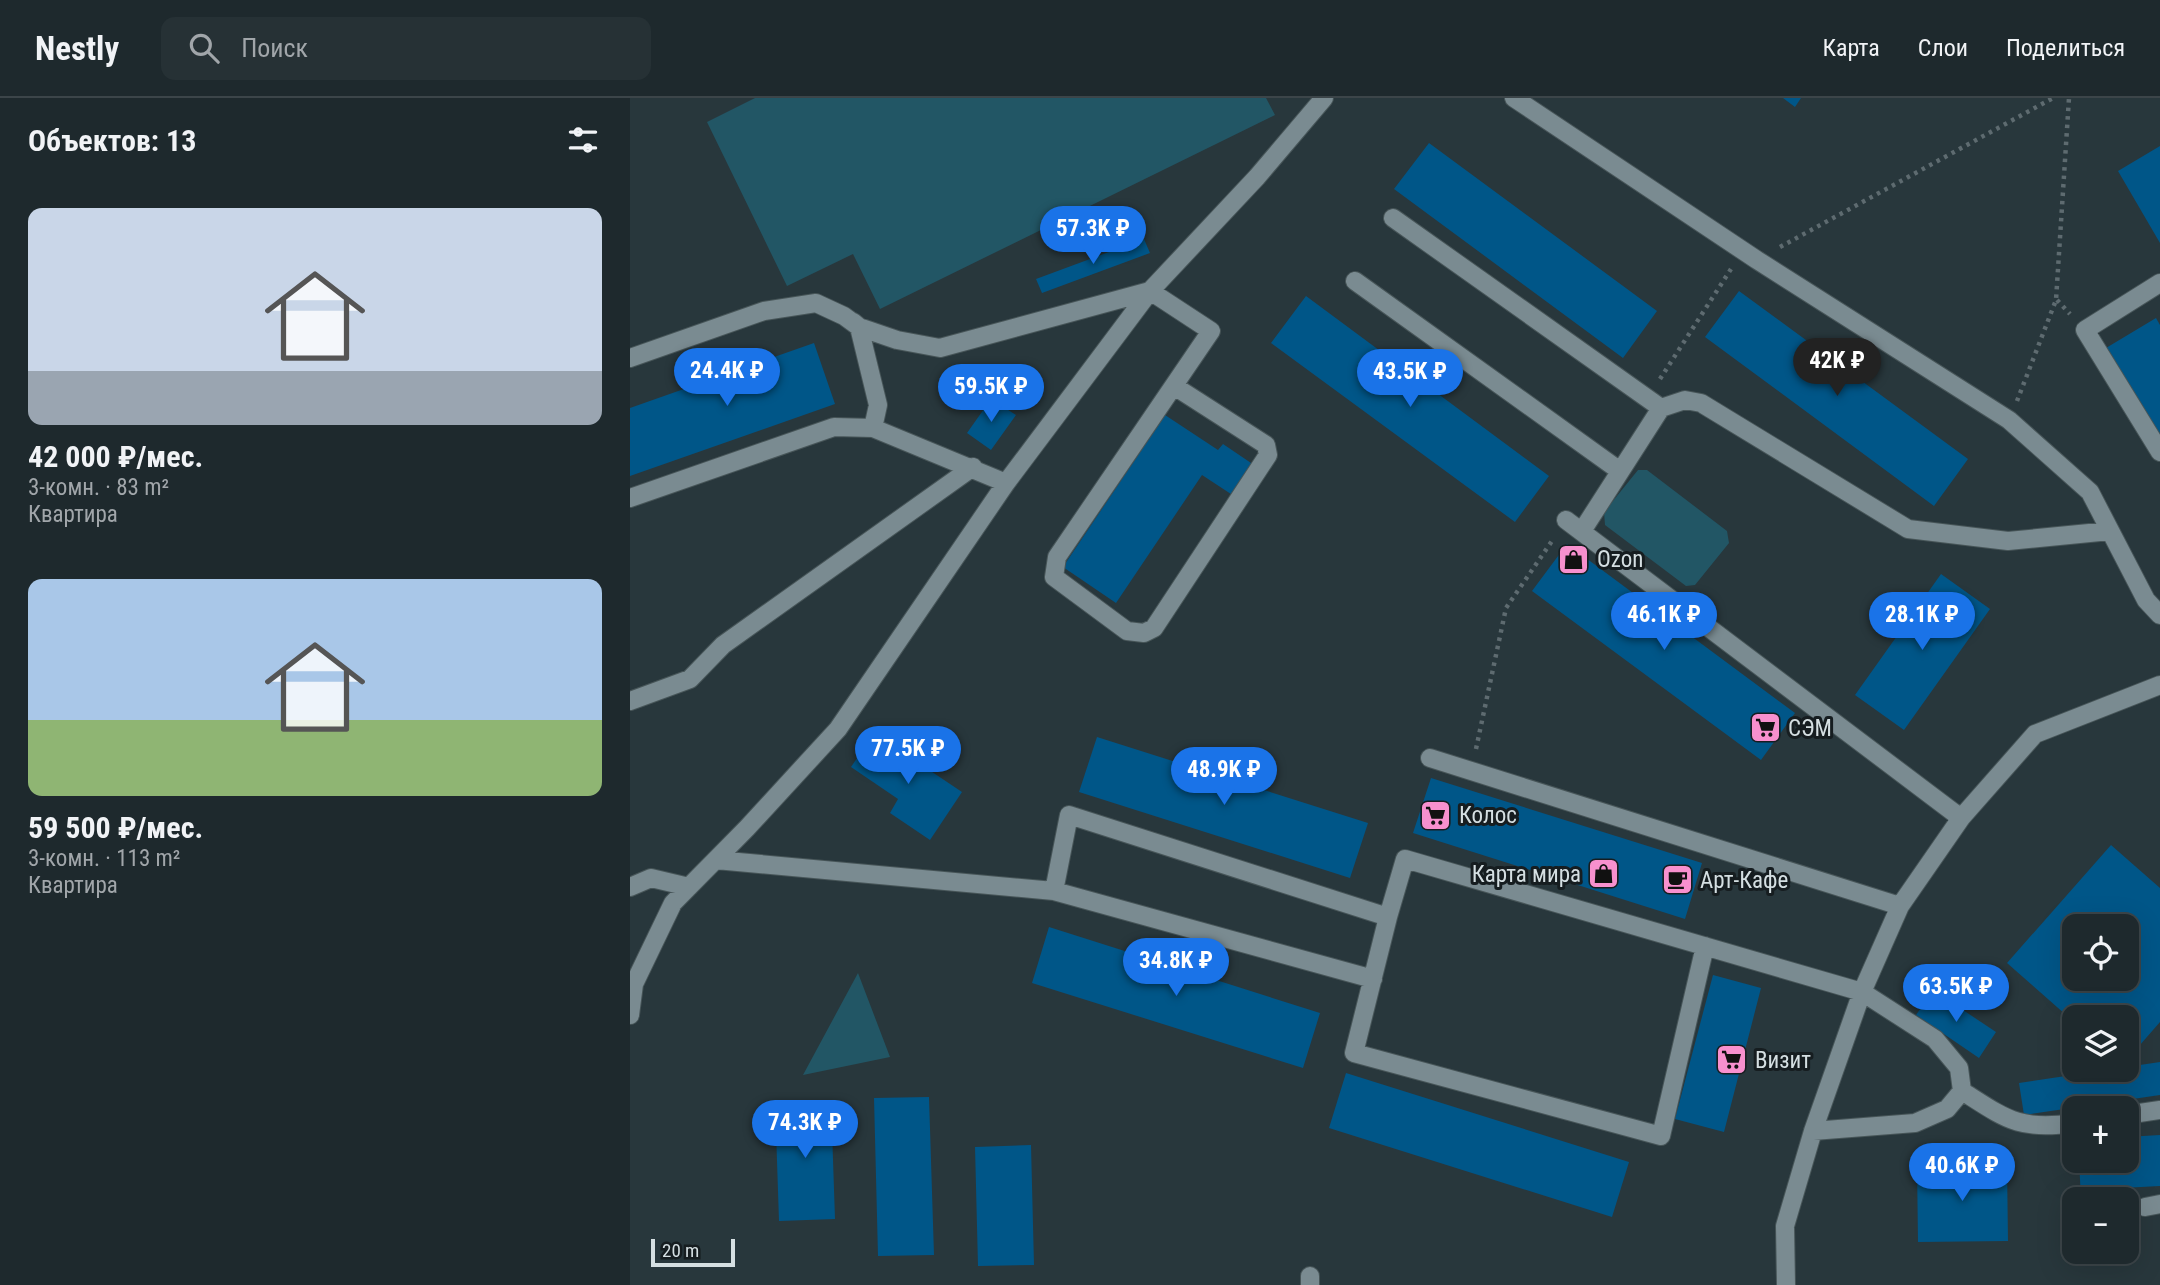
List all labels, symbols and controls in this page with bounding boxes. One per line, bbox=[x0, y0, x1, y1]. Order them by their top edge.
search box bbox=[161, 17, 651, 80]
text: Nestly bbox=[35, 29, 119, 68]
icon: search bbox=[185, 29, 223, 67]
text: Поиск bbox=[241, 33, 308, 63]
text: Карта bbox=[1822, 34, 1880, 62]
text: Слои bbox=[1918, 34, 1968, 62]
text: Поделиться bbox=[2006, 34, 2125, 62]
icon: filters bbox=[564, 121, 602, 159]
text: Объектов: 13 bbox=[28, 123, 196, 158]
pin: 57.3K ₽ bbox=[1028, 206, 1158, 266]
text: 57.3K ₽ bbox=[1056, 215, 1130, 242]
icon: home bbox=[252, 253, 378, 379]
pin: 42K ₽ bbox=[1788, 338, 1886, 398]
text: 42K ₽ bbox=[1809, 347, 1865, 374]
pin: 24.4K ₽ bbox=[662, 348, 792, 408]
pin: 43.5K ₽ bbox=[1345, 350, 1475, 409]
text: 24.4K ₽ bbox=[690, 357, 764, 384]
text: 43.5K ₽ bbox=[1373, 358, 1447, 385]
pin: 59.5K ₽ bbox=[926, 364, 1056, 424]
text: 59.5K ₽ bbox=[954, 373, 1028, 400]
text: 42 000 ₽/мес. bbox=[28, 439, 203, 474]
text: 3-комн. · 83 m² bbox=[28, 474, 169, 501]
text: Квартира bbox=[28, 501, 118, 528]
shop icon: Ozon bbox=[1557, 542, 1591, 576]
place label: Ozon bbox=[1597, 546, 1643, 573]
pin: 46.1K ₽ bbox=[1599, 592, 1729, 652]
pin: 28.1K ₽ bbox=[1857, 592, 1987, 652]
text: 46.1K ₽ bbox=[1627, 601, 1701, 628]
text: 28.1K ₽ bbox=[1885, 601, 1959, 628]
icon: home bbox=[252, 624, 378, 750]
supermarket icon: СЭМ bbox=[1748, 711, 1782, 745]
place label: СЭМ bbox=[1788, 715, 1832, 742]
pin: 77.5K ₽ bbox=[843, 726, 973, 786]
text: 77.5K ₽ bbox=[871, 735, 945, 762]
pin: 48.9K ₽ bbox=[1159, 748, 1289, 807]
text: 48.9K ₽ bbox=[1187, 756, 1261, 783]
supermarket icon: Колос bbox=[1419, 798, 1453, 832]
place label: Колос bbox=[1459, 802, 1517, 829]
text: 59 500 ₽/мес. bbox=[28, 810, 203, 845]
text: 3-комн. · 113 m² bbox=[28, 845, 180, 872]
shop icon: Карта мира bbox=[1587, 857, 1621, 891]
place label: Карта мира bbox=[1472, 861, 1581, 888]
cafe icon: Арт-Кафе bbox=[1660, 863, 1694, 897]
place label: Арт-Кафе bbox=[1700, 867, 1788, 894]
text: Квартира bbox=[28, 872, 118, 899]
map controls bbox=[2062, 914, 2139, 1264]
button: locate bbox=[2062, 914, 2139, 991]
pin: 34.8K ₽ bbox=[1111, 939, 1241, 998]
text: 34.8K ₽ bbox=[1139, 947, 1213, 974]
pin: 63.5K ₽ bbox=[1891, 964, 2021, 1024]
text: 63.5K ₽ bbox=[1919, 973, 1993, 1000]
button: layers bbox=[2062, 1005, 2139, 1082]
supermarket icon: Визит bbox=[1715, 1043, 1749, 1077]
place label: Визит bbox=[1755, 1047, 1811, 1074]
button: + bbox=[2062, 1096, 2139, 1173]
pin: 74.3K ₽ bbox=[740, 1100, 870, 1160]
text: 74.3K ₽ bbox=[768, 1109, 842, 1136]
pin: 40.6K ₽ bbox=[1897, 1144, 2027, 1203]
text: 40.6K ₽ bbox=[1925, 1152, 1999, 1179]
button: − bbox=[2062, 1187, 2139, 1264]
scale bar bbox=[651, 1236, 735, 1268]
text: 20 m bbox=[662, 1239, 699, 1262]

